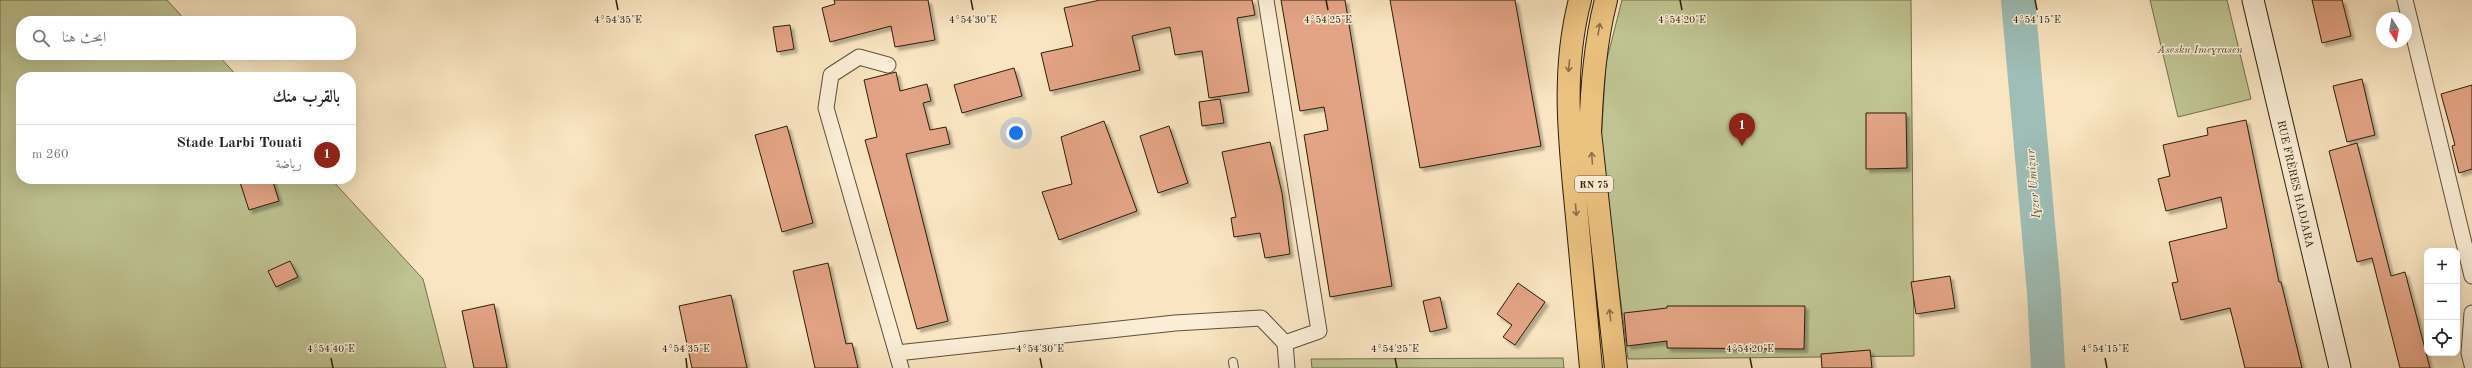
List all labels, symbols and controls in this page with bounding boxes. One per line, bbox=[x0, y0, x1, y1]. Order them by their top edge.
north arrow bbox=[2376, 12, 2412, 48]
text: 4°54'35"E bbox=[594, 15, 642, 25]
text: 4°54'30"E bbox=[949, 15, 997, 25]
text: 4°54'25"E bbox=[1304, 15, 1352, 25]
text: 4°54'20"E bbox=[1658, 15, 1706, 25]
text: 4°54'15"E bbox=[2013, 15, 2061, 25]
search box bbox=[16, 16, 356, 60]
one-way arrow bbox=[1595, 23, 1603, 36]
icon: search bbox=[30, 27, 52, 49]
text: ابحث هنا bbox=[62, 31, 106, 46]
park label: Asesku Imeɣrasen bbox=[2156, 45, 2243, 56]
one-way arrow bbox=[1565, 59, 1572, 72]
text: بالقرب منك bbox=[272, 89, 340, 106]
pin: 1 bbox=[1729, 113, 1755, 146]
street label: RUE FRÈRES HADJARA bbox=[2274, 119, 2317, 250]
your location bbox=[1006, 123, 1026, 143]
text: Stade Larbi Touati bbox=[176, 136, 302, 151]
text: 260 m bbox=[32, 148, 69, 161]
text: 1 bbox=[323, 148, 331, 161]
water label: Iɣzer Umiẓur bbox=[2025, 148, 2043, 220]
one-way arrow bbox=[1588, 152, 1595, 165]
text: رياضة bbox=[276, 158, 302, 171]
road number: RN 75 bbox=[1575, 176, 1613, 192]
one-way arrow bbox=[1572, 203, 1580, 216]
map controls bbox=[2424, 248, 2460, 356]
button: + bbox=[2424, 248, 2460, 284]
button: − bbox=[2424, 284, 2460, 320]
one-way arrow bbox=[1606, 309, 1613, 322]
button: locate bbox=[2424, 320, 2460, 356]
text: 4°54'40"E bbox=[307, 344, 355, 354]
text: 4°54'35"E bbox=[662, 344, 710, 354]
text: 4°54'30"E bbox=[1016, 344, 1064, 354]
text: 4°54'25"E bbox=[1371, 344, 1419, 354]
text: 4°54'20"E bbox=[1726, 344, 1774, 354]
text: 4°54'15"E bbox=[2081, 344, 2129, 354]

